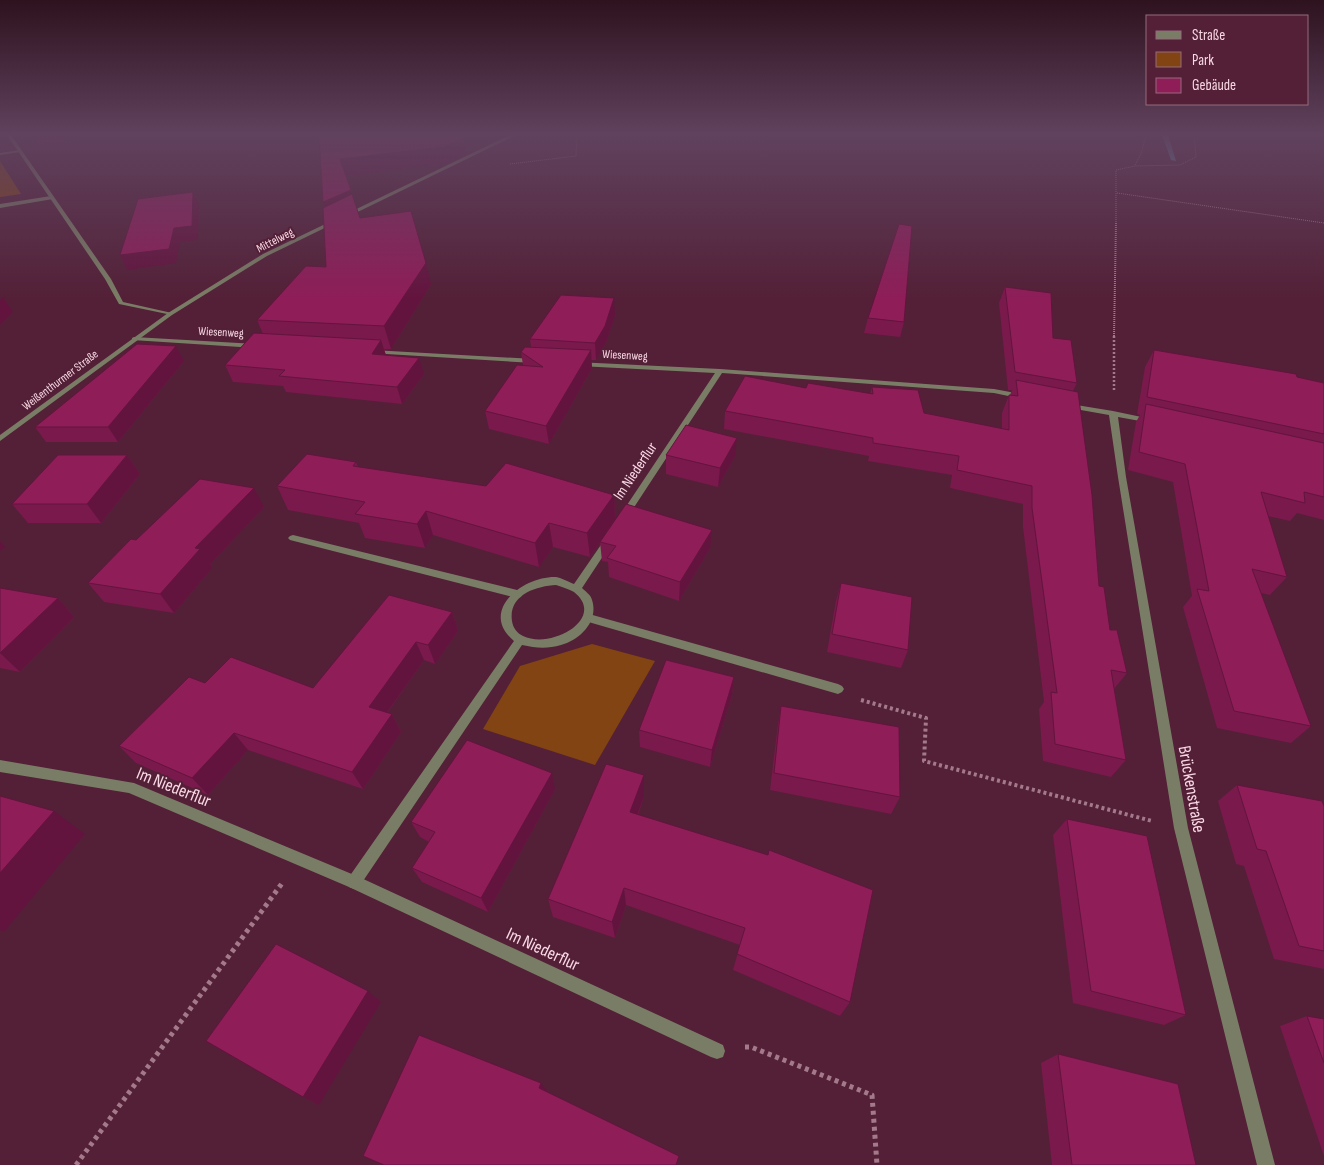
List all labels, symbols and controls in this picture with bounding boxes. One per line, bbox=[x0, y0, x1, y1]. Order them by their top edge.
legend bbox=[1146, 15, 1309, 105]
text: Straße bbox=[1192, 26, 1225, 45]
text: Park bbox=[1192, 51, 1214, 70]
text: Gebäude bbox=[1192, 76, 1236, 95]
street label: Mittelweg bbox=[254, 225, 297, 256]
street label: Wiesenweg bbox=[198, 324, 244, 341]
street label: Weißenthurmer Straße bbox=[19, 347, 101, 414]
street label: Wiesenweg bbox=[602, 347, 648, 364]
street label: Im Niederflur bbox=[609, 438, 662, 504]
street label: Brückenstraße bbox=[1174, 744, 1209, 834]
street label: Im Niederflur bbox=[133, 763, 214, 812]
street label: Im Niederflur bbox=[503, 923, 583, 976]

